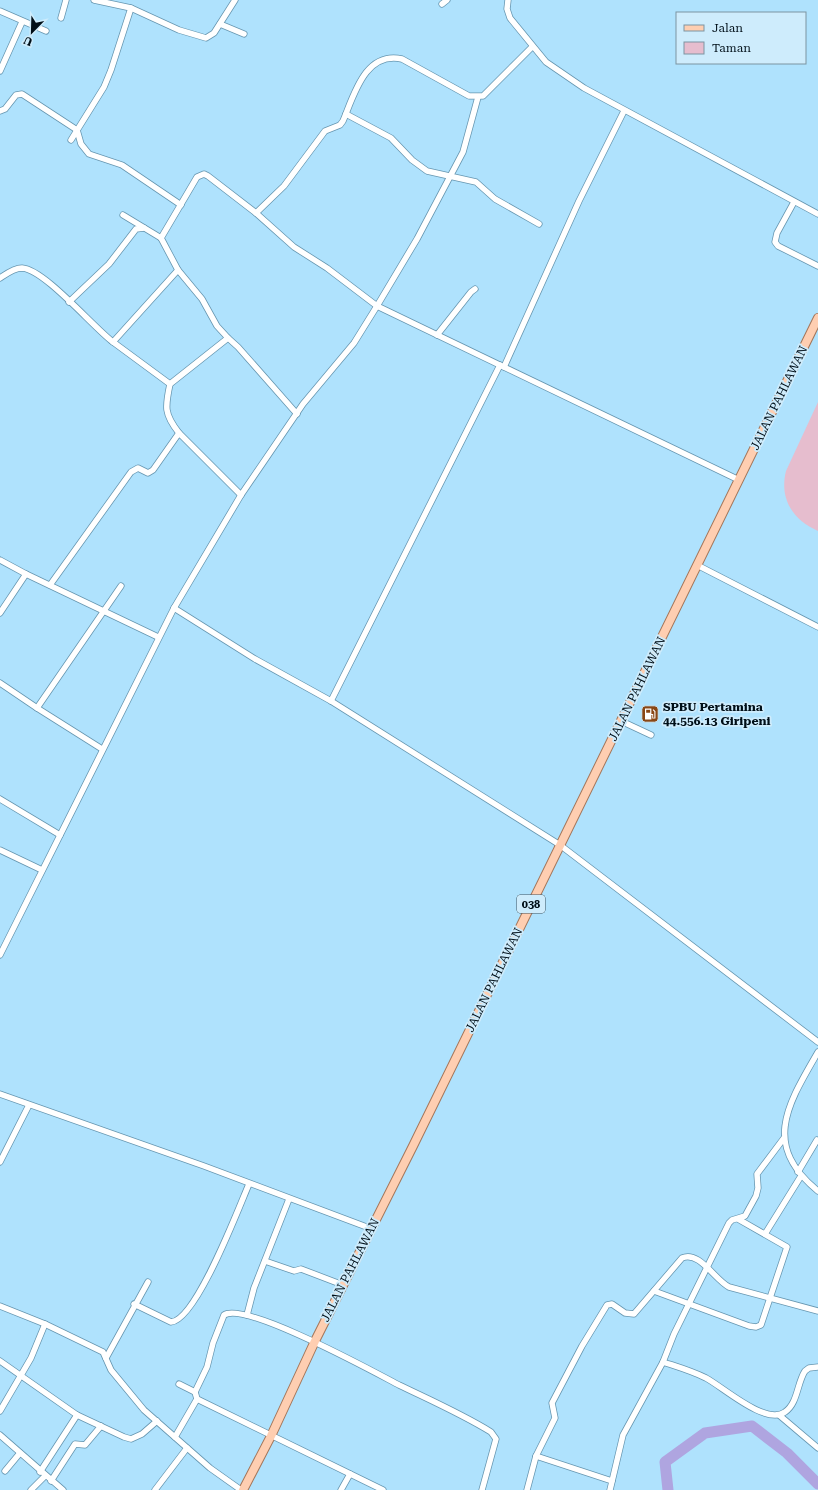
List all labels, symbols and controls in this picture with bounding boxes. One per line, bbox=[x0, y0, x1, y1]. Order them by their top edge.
north arrow bbox=[12, 12, 52, 52]
legend bbox=[676, 12, 806, 64]
text: Jalan bbox=[712, 21, 743, 35]
text: U bbox=[21, 33, 35, 48]
text: Taman bbox=[712, 41, 751, 55]
street label: JALAN PAHLAWAN bbox=[748, 343, 810, 452]
street label: JALAN PAHLAWAN bbox=[606, 634, 668, 743]
place label: SPBU Pertamina 44.556.13 Giripeni bbox=[663, 700, 770, 728]
fuel station icon: SPBU Pertamina 44.556.13 Giripeni bbox=[640, 704, 660, 724]
road number: 038 bbox=[517, 895, 545, 913]
street label: JALAN PAHLAWAN bbox=[463, 925, 525, 1034]
street label: JALAN PAHLAWAN bbox=[318, 1216, 382, 1324]

